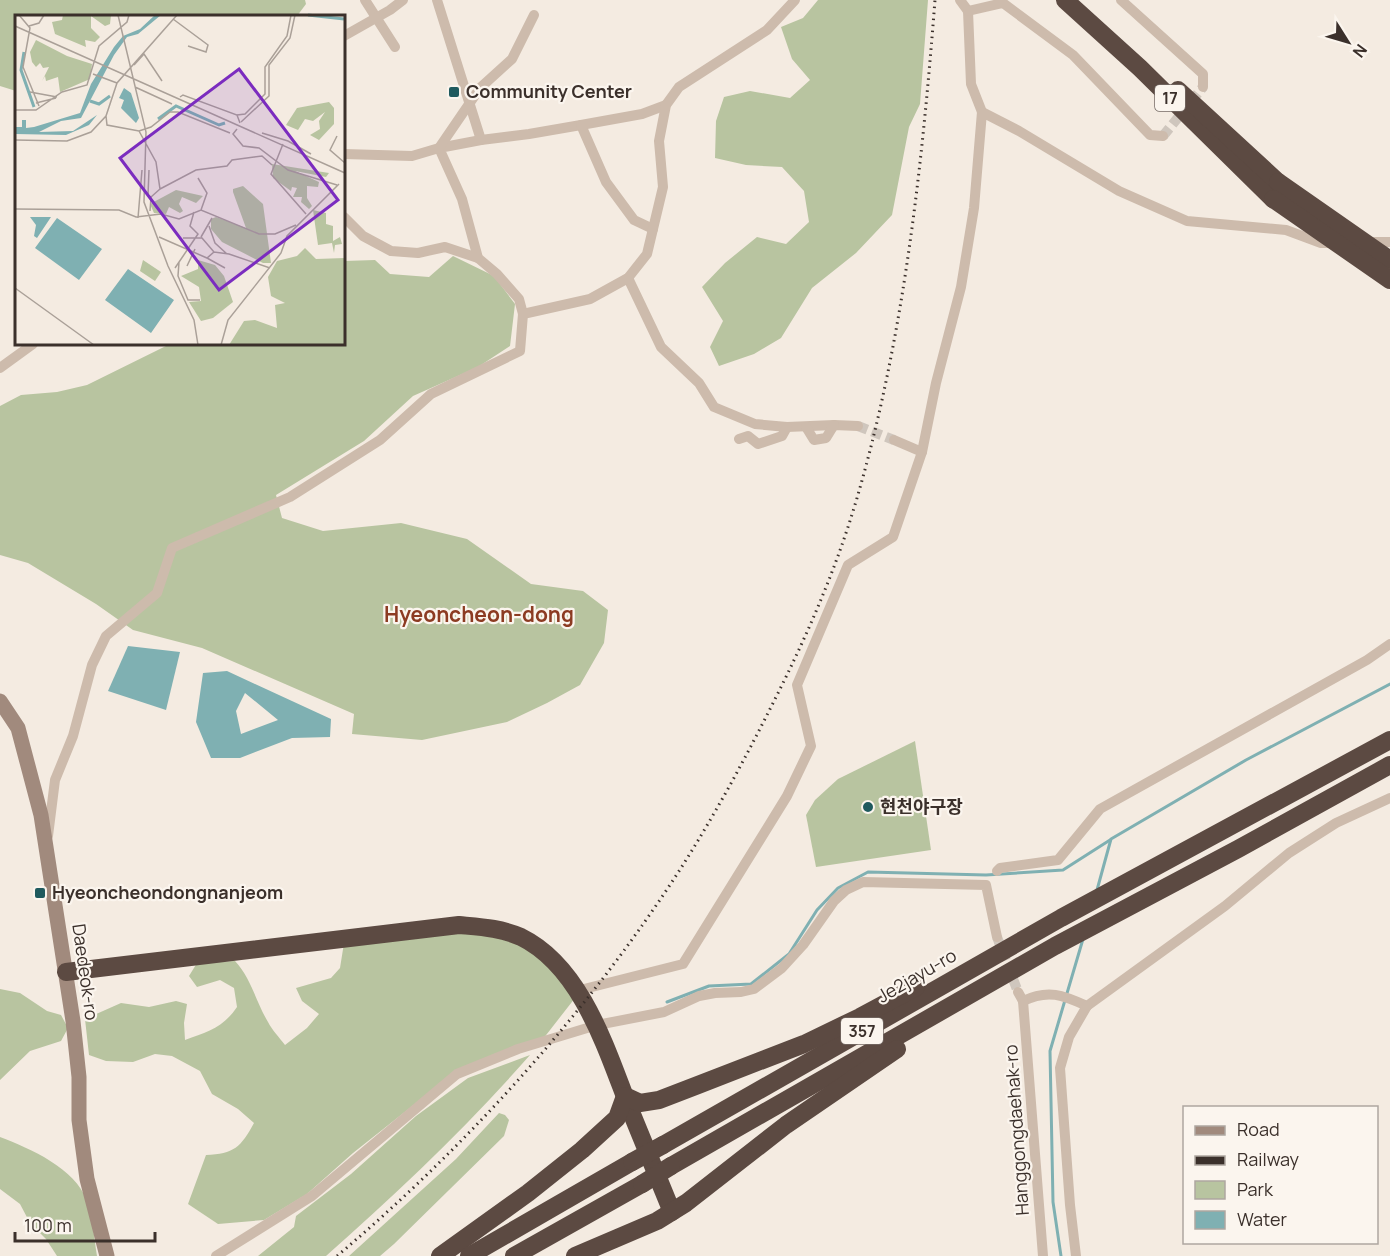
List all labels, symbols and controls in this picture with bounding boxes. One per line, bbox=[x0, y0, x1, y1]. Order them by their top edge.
north arrow bbox=[1318, 12, 1378, 72]
inset map bbox=[15, 15, 345, 345]
text: N bbox=[1348, 40, 1372, 62]
place label: Community Center bbox=[466, 79, 632, 103]
marker: Community Center bbox=[447, 85, 461, 99]
road number: 17 bbox=[1155, 85, 1185, 111]
district label: Hyeoncheon-dong bbox=[384, 600, 574, 628]
place label: 현천야구장 bbox=[880, 794, 963, 818]
marker: 현천야구장 bbox=[861, 800, 875, 814]
place label: Hyeoncheondongnanjeom bbox=[52, 880, 283, 904]
marker: Hyeoncheondongnanjeom bbox=[33, 886, 47, 900]
street label: Daedeok-ro bbox=[67, 922, 105, 1022]
street label: Je2jayu-ro bbox=[872, 943, 961, 1007]
road number: 357 bbox=[841, 1018, 883, 1044]
street label: Hanggongdaehak-ro bbox=[998, 1044, 1034, 1216]
legend bbox=[1183, 1106, 1378, 1244]
text: Road bbox=[1237, 1117, 1280, 1141]
text: Railway bbox=[1237, 1147, 1299, 1171]
text: Park bbox=[1237, 1177, 1274, 1201]
scale bar bbox=[15, 1205, 154, 1243]
text: Water bbox=[1237, 1207, 1287, 1231]
text: 100 m bbox=[24, 1213, 72, 1237]

